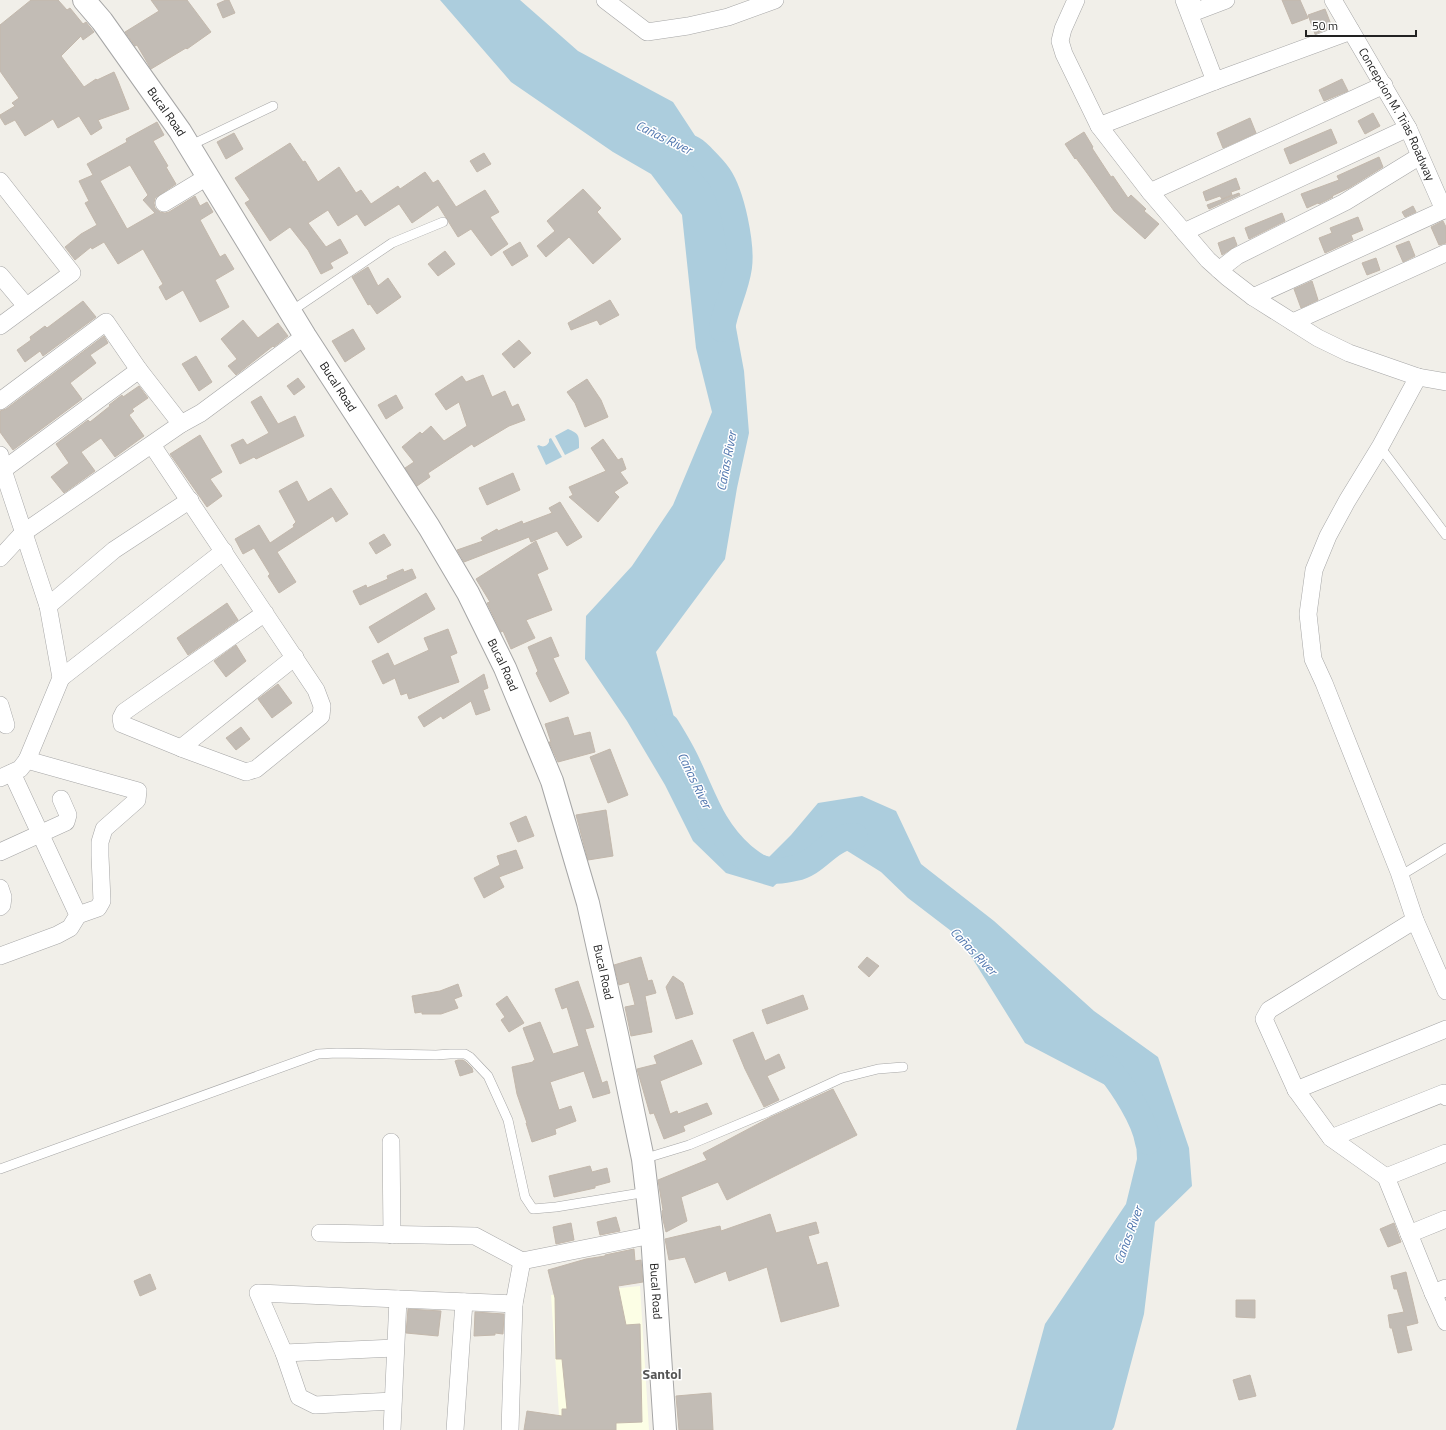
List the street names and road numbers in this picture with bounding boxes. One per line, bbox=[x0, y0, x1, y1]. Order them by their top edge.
street label: Concepcion M. Trias Roadway bbox=[1354, 44, 1440, 184]
street label: Bucal Road bbox=[143, 83, 191, 140]
street label: Bucal Road bbox=[315, 358, 362, 415]
street label: Bucal Road bbox=[483, 635, 524, 694]
street label: Bucal Road bbox=[588, 942, 619, 1002]
street label: Bucal Road bbox=[645, 1262, 668, 1320]

